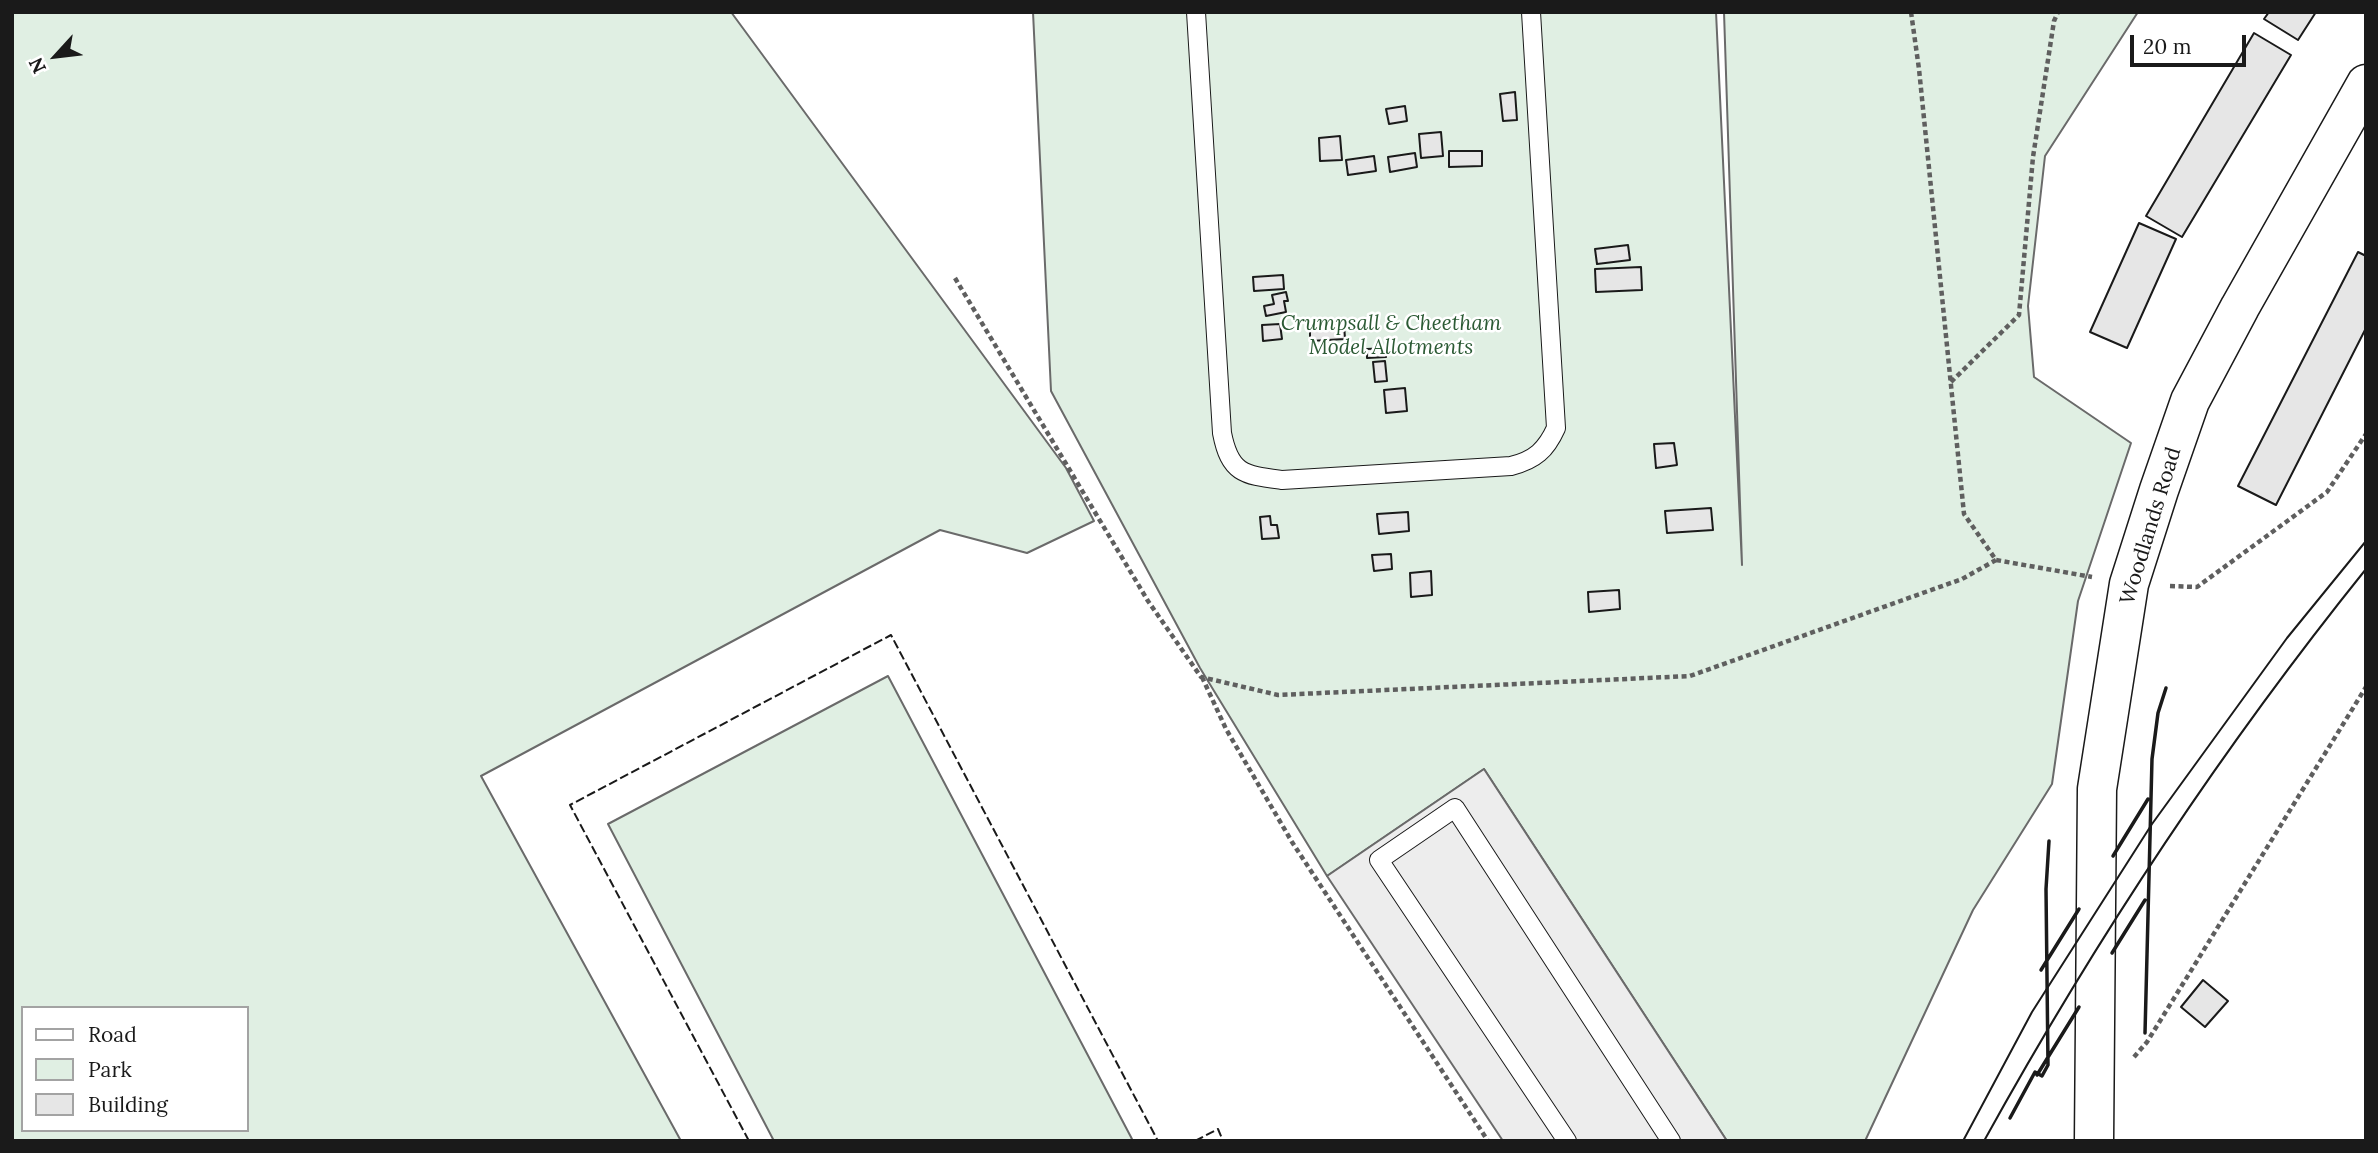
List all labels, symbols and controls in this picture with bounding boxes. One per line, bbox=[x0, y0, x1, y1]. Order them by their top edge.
north arrow bbox=[21, 21, 91, 91]
scale bar bbox=[2133, 21, 2248, 65]
text: 20 m bbox=[2143, 33, 2192, 60]
text: N bbox=[23, 54, 51, 78]
park label: Crumpsall & Cheetham Model Allotments bbox=[1281, 311, 1501, 361]
street label: Woodlands Road bbox=[2115, 444, 2187, 608]
legend bbox=[21, 1006, 248, 1132]
text: Road bbox=[88, 1021, 137, 1048]
text: Park bbox=[88, 1056, 132, 1083]
text: Building bbox=[88, 1091, 168, 1118]

